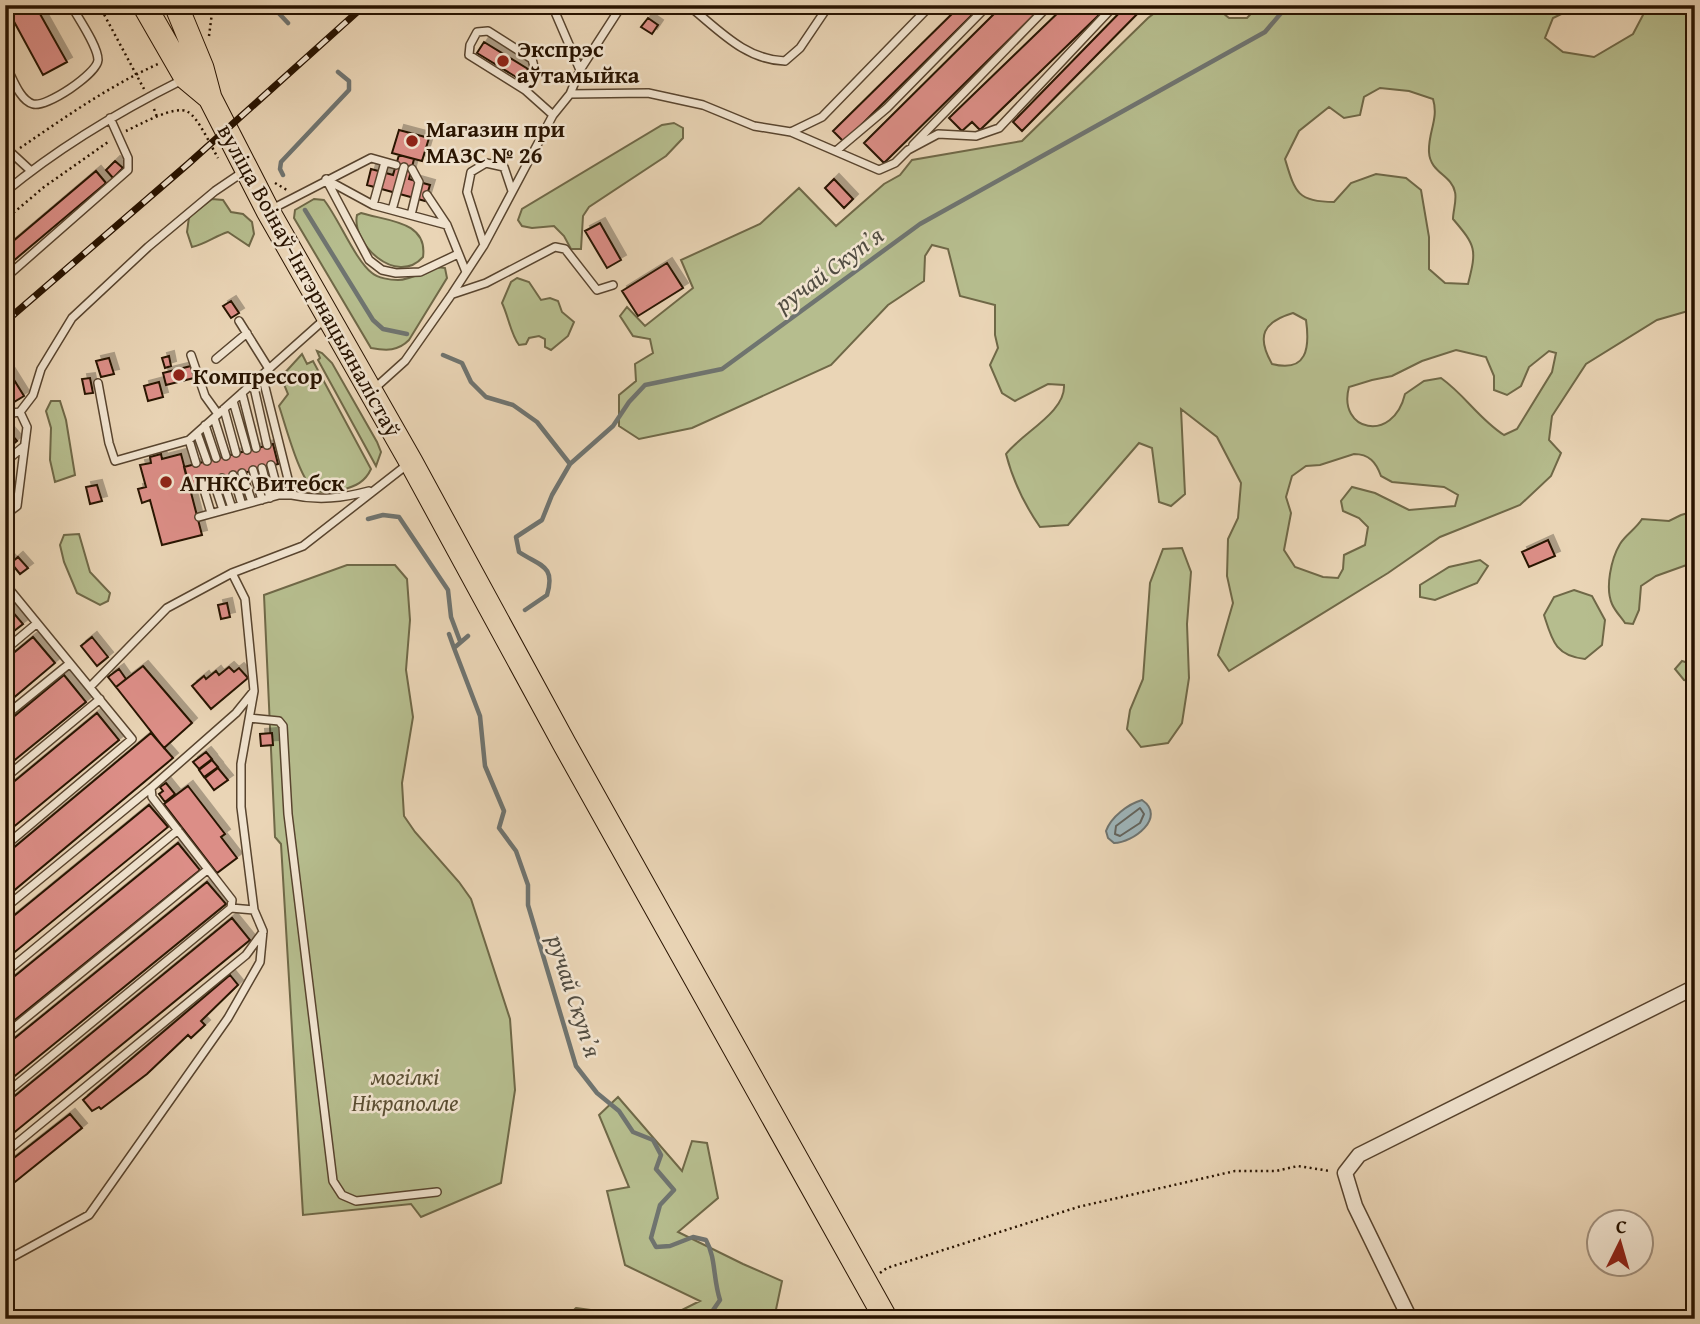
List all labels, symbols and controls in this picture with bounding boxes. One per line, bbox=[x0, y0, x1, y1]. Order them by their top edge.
place label: Экспрэс аўтамыйка bbox=[517, 32, 640, 91]
marker: Экспрэс аўтамыйка bbox=[495, 53, 511, 69]
place label: Магазин при МАЗС № 26 bbox=[426, 112, 565, 171]
street label: вуліца Воінаў-Інтэрнацыяналістаў bbox=[210, 117, 410, 443]
marker: Магазин при МАЗС № 26 bbox=[404, 133, 420, 149]
water label: ручай Скупʼя bbox=[767, 218, 891, 321]
place label: Компрессор bbox=[193, 359, 323, 392]
marker: Компрессор bbox=[171, 367, 187, 383]
place label: АГНКС Витебск bbox=[180, 466, 345, 499]
marker: АГНКС Витебск bbox=[158, 474, 174, 490]
water label: ручай Скупʼя bbox=[538, 929, 611, 1062]
park label: могілкі Нікраполле bbox=[351, 1060, 459, 1119]
north arrow bbox=[1584, 1208, 1654, 1278]
text: С bbox=[1615, 1212, 1628, 1241]

